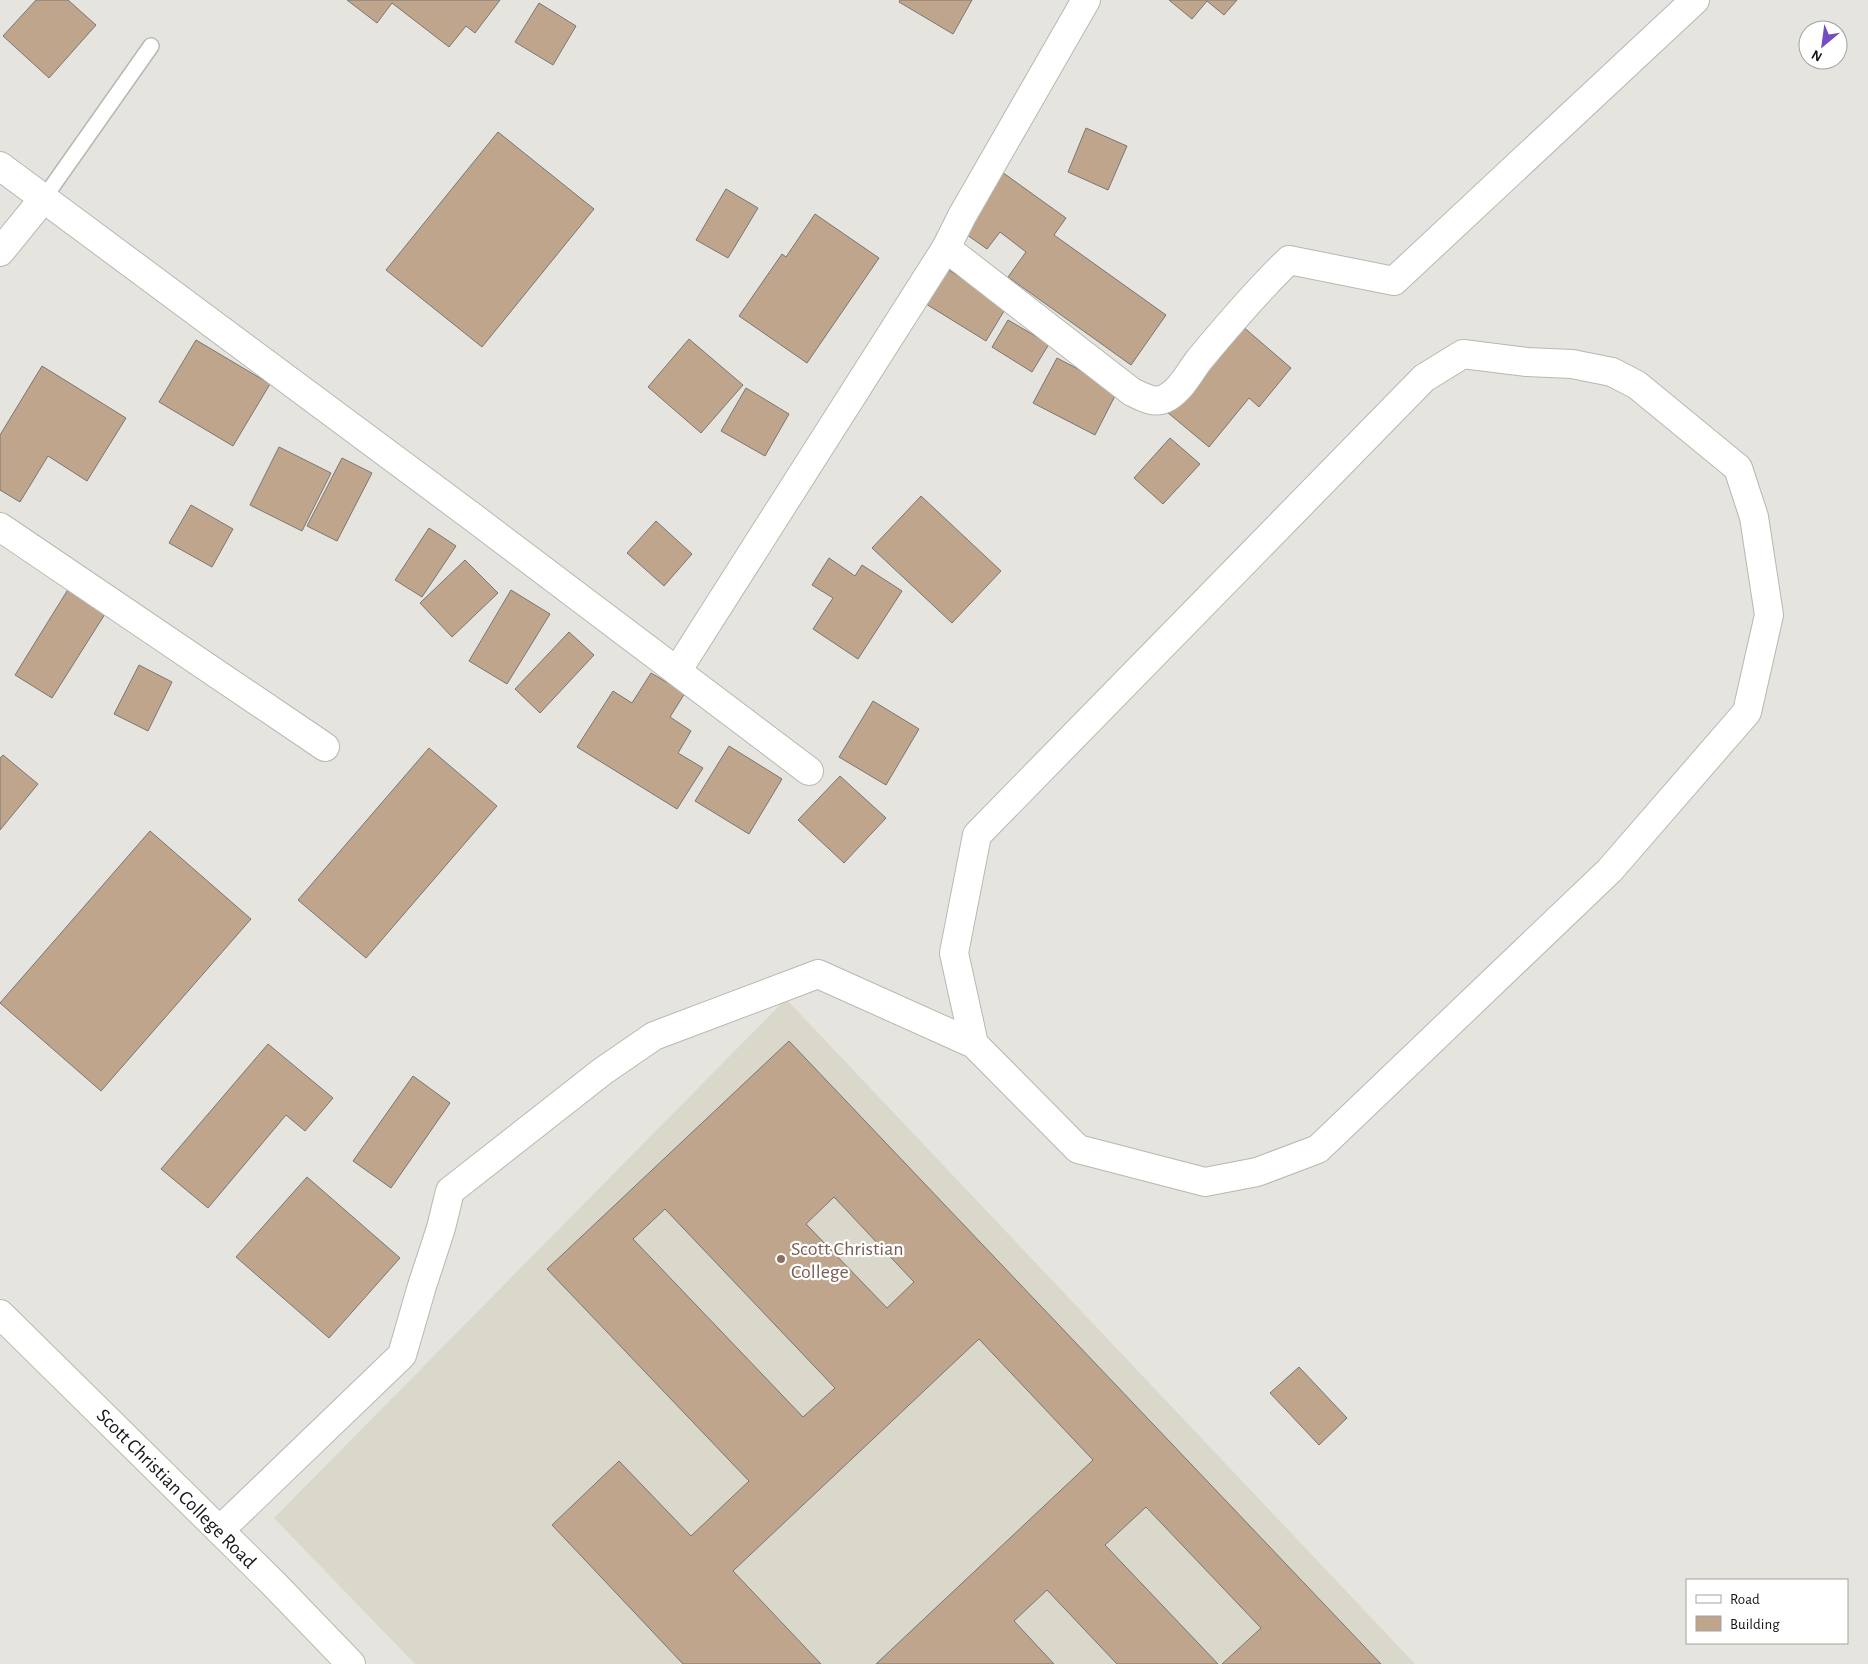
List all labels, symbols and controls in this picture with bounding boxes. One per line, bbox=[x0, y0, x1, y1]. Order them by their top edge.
north arrow bbox=[1798, 20, 1848, 70]
text: N bbox=[1810, 47, 1825, 64]
place label: Scott Christian College bbox=[791, 1239, 904, 1282]
marker: Scott Christian College bbox=[775, 1253, 787, 1265]
street label: Scott Christian College Road bbox=[93, 1405, 260, 1572]
legend bbox=[1686, 1579, 1848, 1644]
text: Road bbox=[1730, 1592, 1760, 1607]
text: Building bbox=[1730, 1617, 1780, 1632]

